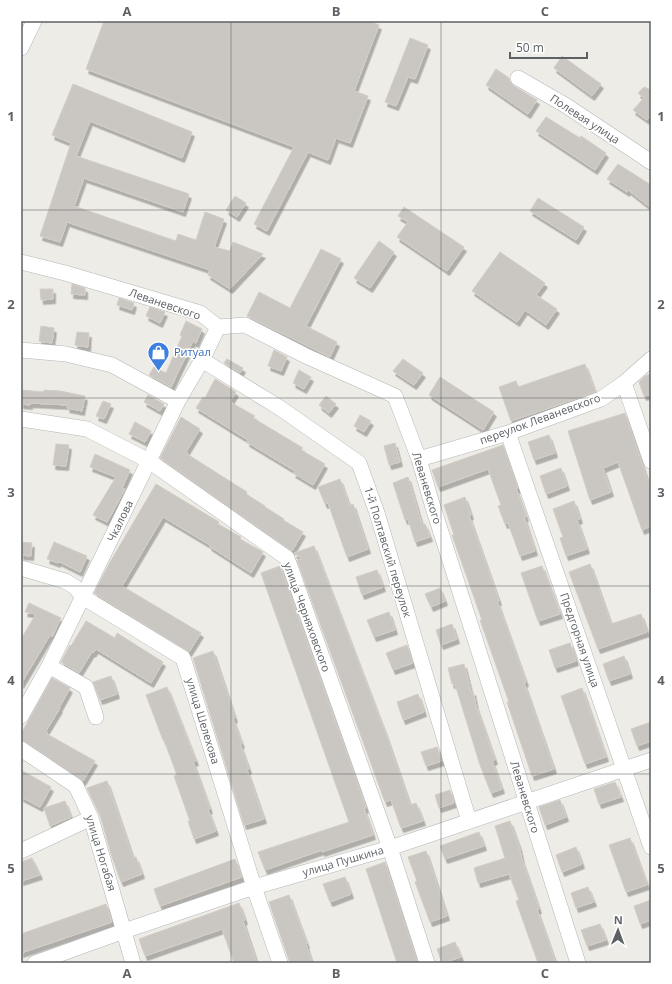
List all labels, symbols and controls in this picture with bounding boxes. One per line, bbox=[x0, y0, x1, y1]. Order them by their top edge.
text: A bbox=[123, 2, 132, 20]
text: B bbox=[332, 2, 341, 20]
text: C bbox=[541, 2, 549, 20]
scale bar bbox=[510, 34, 587, 60]
text: 50 m bbox=[516, 39, 544, 56]
street label: Полевая улица bbox=[548, 90, 623, 147]
text: 1 bbox=[7, 107, 15, 125]
text: 1 bbox=[657, 107, 665, 125]
street label: Леваневского bbox=[127, 284, 203, 323]
text: 2 bbox=[7, 295, 15, 313]
text: 2 bbox=[657, 295, 665, 313]
shop icon: Ритуал bbox=[145, 339, 171, 372]
place label: Ритуал bbox=[174, 344, 211, 359]
street label: переулок Леваневского bbox=[477, 390, 603, 447]
street label: Леваневского bbox=[409, 450, 446, 526]
text: 3 bbox=[7, 483, 15, 501]
text: 3 bbox=[657, 483, 665, 501]
street label: 1-й Полтавский переулок bbox=[361, 485, 416, 619]
street label: Чкалова bbox=[103, 497, 136, 544]
street label: улица Черняховского bbox=[281, 560, 334, 674]
street label: Предгорная улица bbox=[557, 591, 604, 689]
text: 4 bbox=[7, 671, 15, 689]
text: 4 bbox=[657, 671, 665, 689]
street label: улица Шелехова bbox=[183, 676, 224, 766]
street label: Леваневского bbox=[507, 759, 544, 835]
street label: улица Ногабая bbox=[83, 813, 120, 893]
street label: улица Пушкина bbox=[301, 842, 385, 879]
text: 5 bbox=[7, 859, 15, 877]
text: 5 bbox=[657, 859, 665, 877]
north arrow bbox=[598, 910, 638, 950]
text: N bbox=[614, 912, 623, 927]
text: A bbox=[123, 964, 132, 982]
text: B bbox=[332, 964, 341, 982]
text: C bbox=[541, 964, 549, 982]

